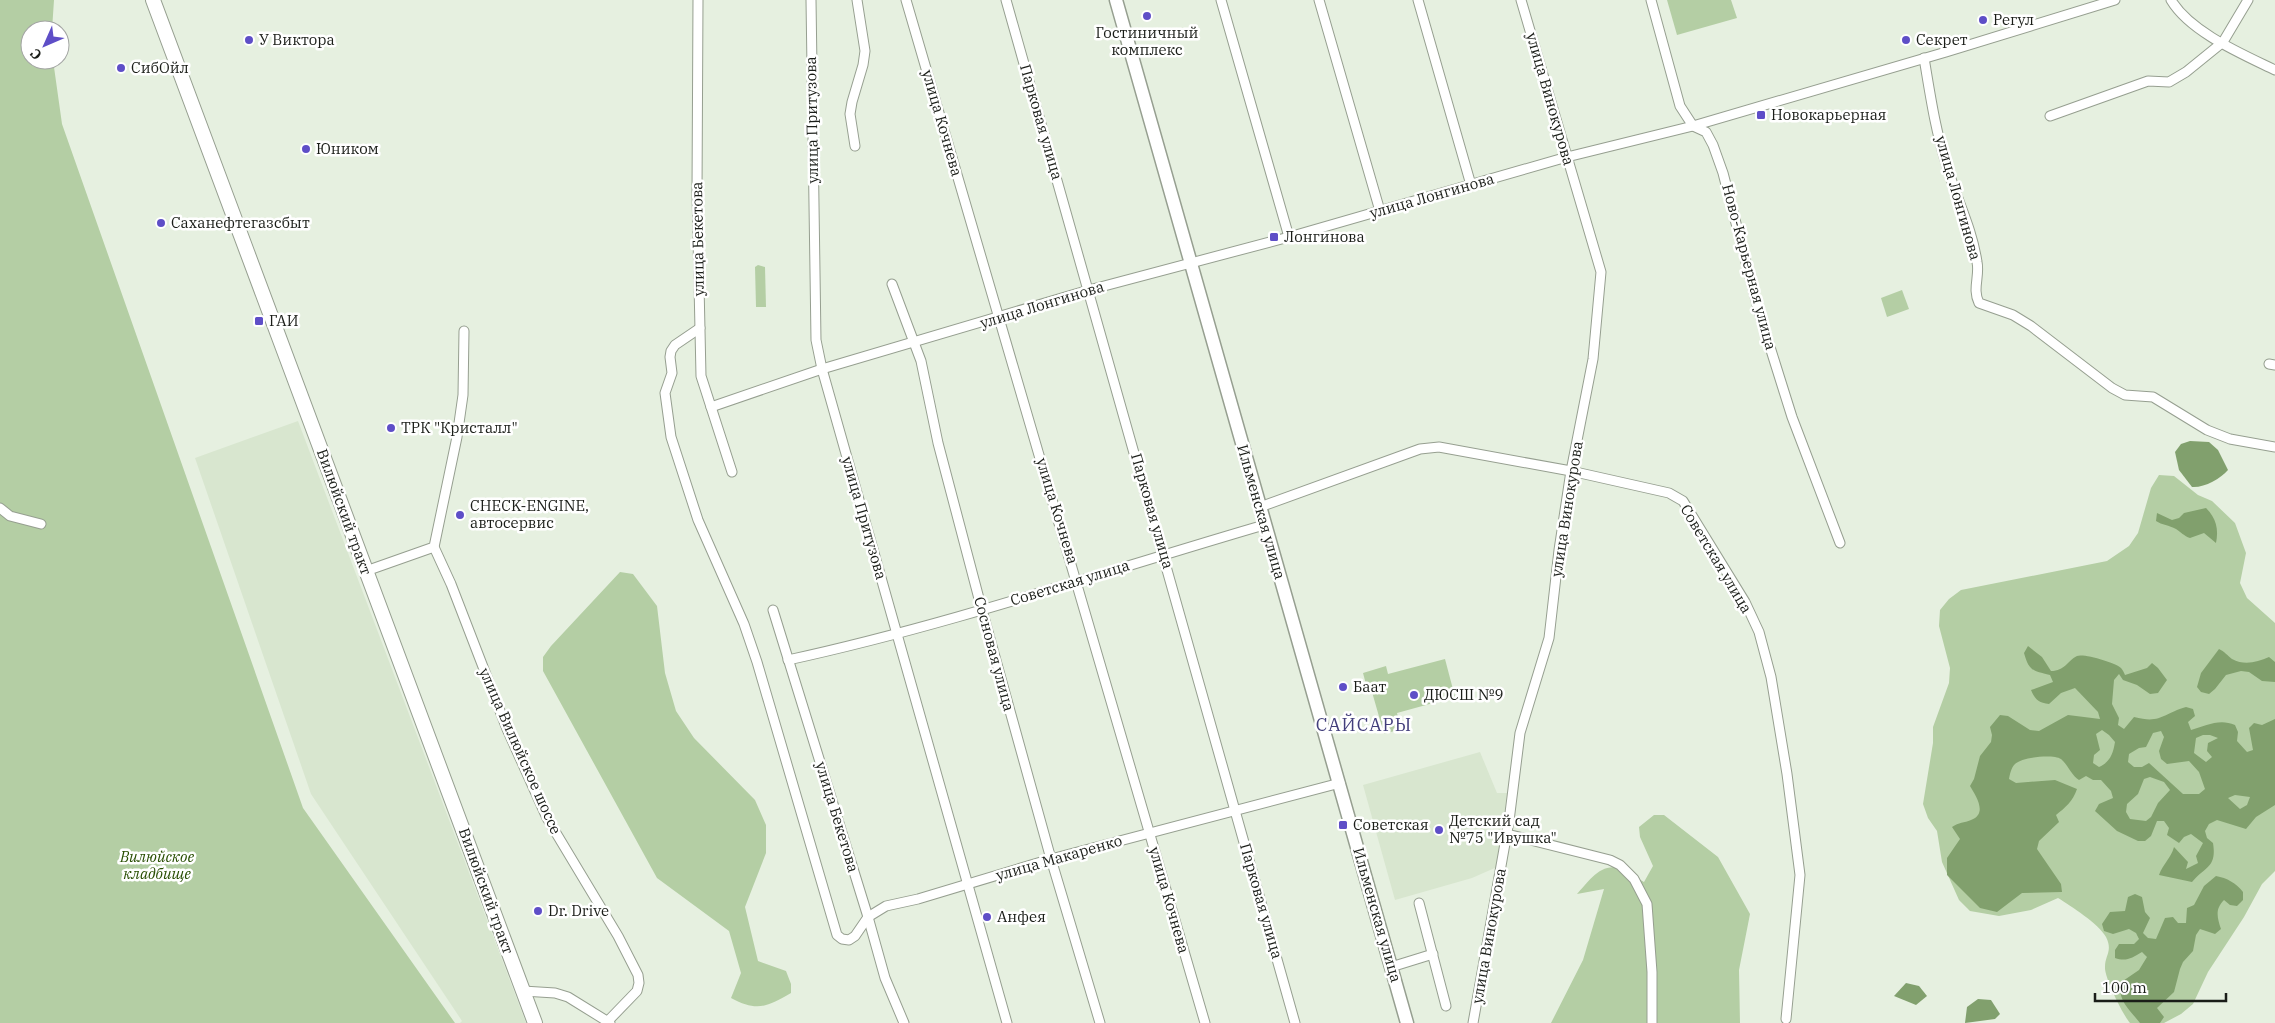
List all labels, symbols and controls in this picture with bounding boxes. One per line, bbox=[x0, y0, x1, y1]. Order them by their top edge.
marker: Гостиничный комплекс bbox=[1141, 10, 1153, 22]
place label: Регул bbox=[1993, 10, 2034, 29]
marker: Регул bbox=[1977, 14, 1989, 26]
north arrow bbox=[20, 20, 70, 70]
place label: Гостиничный комплекс bbox=[1096, 23, 1198, 59]
place label: У Виктора bbox=[259, 30, 335, 49]
street label: улица Винокурова bbox=[1522, 30, 1579, 168]
place label: Секрет bbox=[1916, 30, 1968, 49]
marker: У Виктора bbox=[243, 34, 255, 46]
marker: Секрет bbox=[1900, 34, 1912, 46]
text: С bbox=[26, 45, 45, 64]
street label: улица Притузова bbox=[801, 56, 822, 184]
place label: СибОйл bbox=[131, 58, 189, 77]
marker: СибОйл bbox=[115, 62, 127, 74]
street label: Парковая улица bbox=[1016, 62, 1067, 182]
street label: улица Кочнева bbox=[918, 67, 967, 178]
place label: Новокарьерная bbox=[1771, 105, 1887, 124]
marker: Новокарьерная bbox=[1755, 109, 1767, 121]
street label: улица Лонгинова bbox=[1932, 133, 1985, 262]
place label: Юником bbox=[316, 139, 379, 158]
marker: Юником bbox=[300, 143, 312, 155]
street label: улица Лонгинова bbox=[1367, 169, 1496, 222]
street label: улица Бекетова bbox=[687, 181, 708, 297]
street label: Ново-Карьерная улица bbox=[1718, 182, 1781, 352]
place label: Саханефтегазсбыт bbox=[171, 213, 310, 232]
marker: Саханефтегазсбыт bbox=[155, 217, 167, 229]
place label: Лонгинова bbox=[1284, 227, 1365, 246]
marker: Лонгинова bbox=[1268, 231, 1280, 243]
street label: улица Лонгинова bbox=[978, 277, 1106, 332]
place label: ГАИ bbox=[269, 311, 298, 330]
marker: ГАИ bbox=[253, 315, 265, 327]
place label: ТРК "Кристалл" bbox=[401, 418, 518, 437]
marker: ТРК "Кристалл" bbox=[385, 422, 397, 434]
street label: улица Винокурова bbox=[1546, 440, 1587, 578]
street label: Ильменская улица bbox=[1233, 442, 1290, 581]
street label: Вилюйский тракт bbox=[313, 446, 376, 578]
street label: Парковая улица bbox=[1127, 451, 1178, 571]
street label: улица Притузова bbox=[838, 454, 891, 582]
street label: улица Кочнева bbox=[1032, 455, 1083, 566]
place label: CHECK-ENGINE, автосервис bbox=[470, 496, 589, 532]
street label: Советская улица bbox=[1676, 501, 1756, 617]
marker: CHECK-ENGINE, автосервис bbox=[454, 509, 466, 521]
street label: Советская улица bbox=[1008, 555, 1132, 610]
street label: Сосновая улица bbox=[970, 595, 1019, 713]
street label: улица Вилюйское шоссе bbox=[475, 665, 566, 837]
place label: Баат bbox=[1353, 677, 1386, 696]
marker: Баат bbox=[1337, 681, 1349, 693]
place label: ДЮСШ №9 bbox=[1424, 685, 1503, 704]
marker: ДЮСШ №9 bbox=[1408, 689, 1420, 701]
district label: САЙСАРЫ bbox=[1316, 713, 1412, 736]
street label: улица Бекетова bbox=[812, 759, 863, 875]
place label: Детский сад №75 "Ивушка" bbox=[1449, 811, 1557, 847]
place label: Советская bbox=[1353, 815, 1429, 834]
marker: Советская bbox=[1337, 819, 1349, 831]
marker: Детский сад №75 "Ивушка" bbox=[1433, 824, 1445, 836]
street label: Вилюйский тракт bbox=[455, 825, 518, 957]
street label: улица Макаренко bbox=[994, 830, 1124, 885]
street label: Парковая улица bbox=[1236, 841, 1287, 961]
street label: улица Кочнева bbox=[1145, 844, 1194, 955]
street label: Ильменская улица bbox=[1349, 845, 1406, 984]
park label: Вилюйское кладбище bbox=[119, 847, 194, 883]
street label: улица Винокурова bbox=[1467, 867, 1510, 1005]
place label: Dr. Drive bbox=[548, 901, 609, 920]
marker: Dr. Drive bbox=[532, 905, 544, 917]
place label: Анфея bbox=[997, 907, 1046, 926]
marker: Анфея bbox=[981, 911, 993, 923]
scale bar bbox=[2095, 970, 2226, 1002]
text: 100 m bbox=[2102, 978, 2147, 997]

